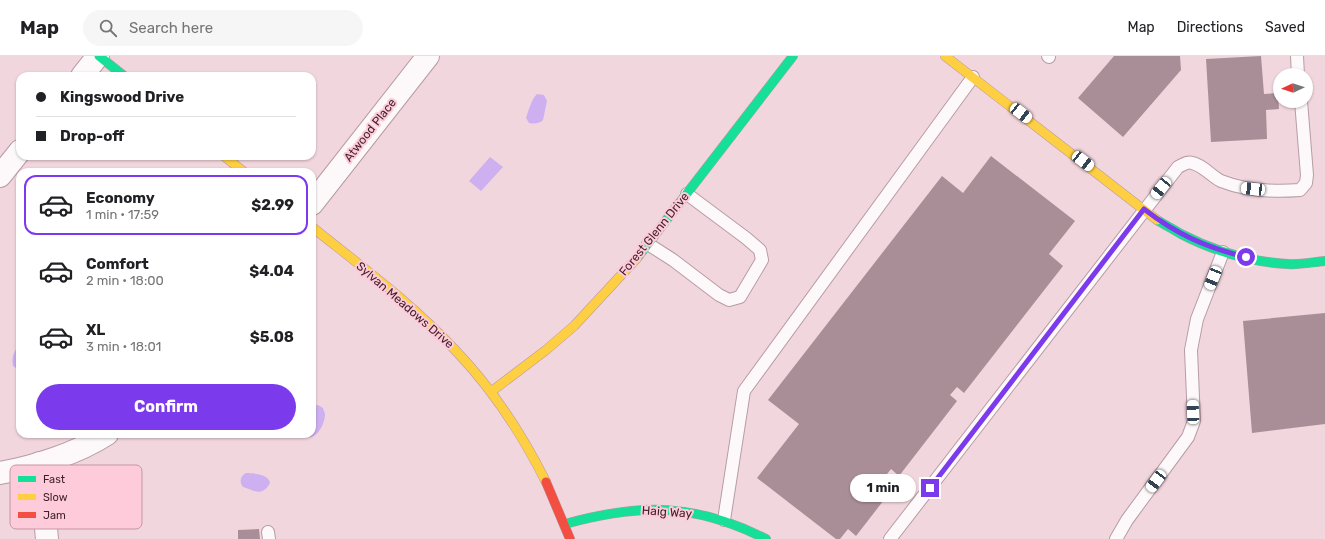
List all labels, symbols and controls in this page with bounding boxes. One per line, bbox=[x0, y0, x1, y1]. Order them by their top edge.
search box bbox=[83, 10, 363, 46]
text: Map bbox=[20, 16, 59, 39]
icon: search bbox=[97, 17, 119, 39]
text: Search here bbox=[129, 19, 213, 37]
text: Map bbox=[1128, 19, 1155, 36]
text: Directions bbox=[1177, 19, 1243, 36]
text: Saved bbox=[1265, 19, 1305, 36]
north arrow bbox=[1273, 68, 1313, 108]
map controls bbox=[1273, 68, 1313, 108]
text: Kingswood Drive bbox=[60, 88, 184, 106]
street label: Atwood Place bbox=[341, 95, 399, 164]
car bbox=[1008, 101, 1034, 125]
text: Drop-off bbox=[60, 127, 124, 145]
car bbox=[1070, 149, 1096, 173]
car bbox=[1149, 175, 1173, 201]
car bbox=[1240, 182, 1266, 196]
icon: car bbox=[38, 187, 74, 223]
text: Economy bbox=[86, 189, 155, 207]
street label: Forest Glenn Drive bbox=[616, 189, 692, 278]
text: $2.99 bbox=[251, 196, 294, 214]
text: 1 min · 17:59 bbox=[86, 207, 159, 222]
route start bbox=[1237, 248, 1255, 266]
icon: car bbox=[38, 253, 74, 289]
text: Comfort bbox=[86, 255, 149, 273]
street label: Sylvan Meadows Drive bbox=[353, 259, 457, 351]
text: $4.04 bbox=[249, 262, 294, 280]
car bbox=[1203, 265, 1223, 291]
text: 2 min · 18:00 bbox=[86, 273, 164, 288]
icon: car bbox=[38, 319, 74, 355]
text: XL bbox=[86, 321, 105, 339]
text: $5.08 bbox=[250, 328, 294, 346]
text: 3 min · 18:01 bbox=[86, 339, 161, 354]
button: Confirm bbox=[36, 384, 296, 430]
car bbox=[1187, 400, 1199, 424]
legend bbox=[10, 465, 142, 529]
car bbox=[1144, 468, 1168, 494]
text: Fast bbox=[43, 473, 66, 486]
callout: 1 min bbox=[850, 474, 916, 502]
route end bbox=[921, 479, 939, 497]
text: 1 min bbox=[866, 480, 900, 495]
text: Slow bbox=[43, 491, 68, 504]
street label: Haig Way bbox=[641, 503, 693, 521]
text: Jam bbox=[43, 509, 66, 522]

